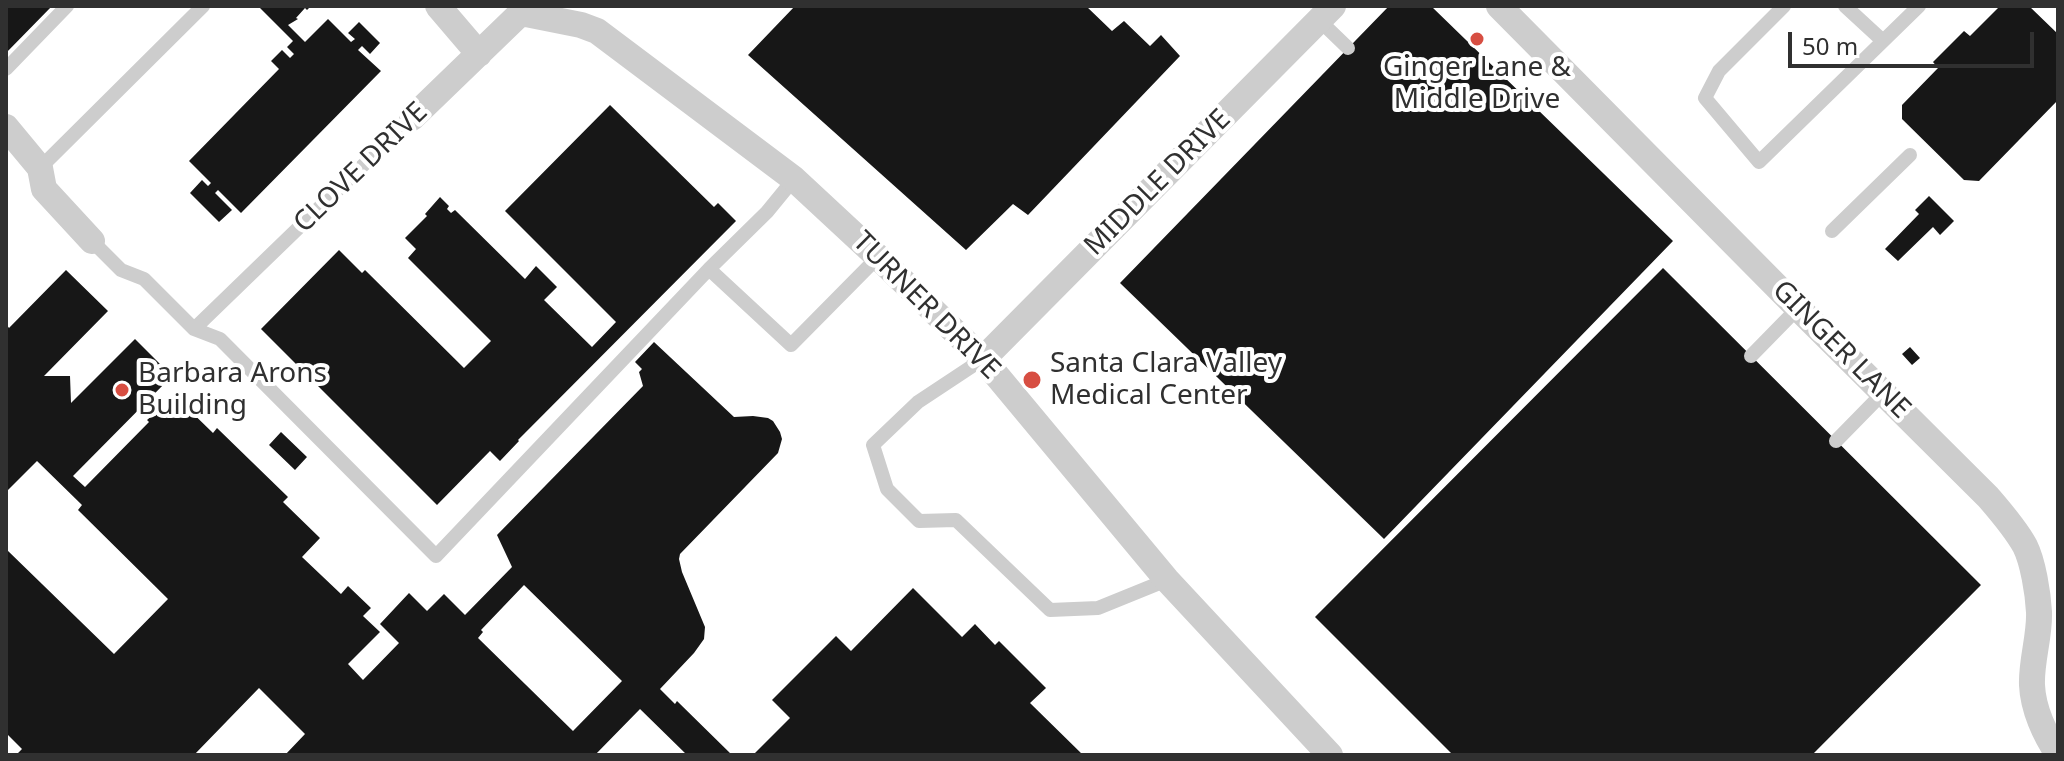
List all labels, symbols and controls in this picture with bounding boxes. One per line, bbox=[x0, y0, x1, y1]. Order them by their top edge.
scale bar bbox=[1792, 16, 2038, 66]
text: 50 m bbox=[1802, 29, 1858, 62]
marker: Ginger Lane & Middle Drive bbox=[1468, 30, 1486, 48]
place label: Ginger Lane & Middle Drive bbox=[1383, 51, 1571, 117]
street label: CLOVE DRIVE bbox=[287, 96, 435, 240]
street label: MIDDLE DRIVE bbox=[1078, 103, 1238, 263]
street label: TURNER DRIVE bbox=[845, 225, 1007, 387]
street label: GINGER LANE bbox=[1765, 274, 1917, 426]
place label: Santa Clara Valley Medical Center bbox=[1050, 347, 1282, 413]
place label: Barbara Arons Building bbox=[138, 357, 327, 423]
marker: Santa Clara Valley Medical Center bbox=[1021, 369, 1043, 391]
marker: Barbara Arons Building bbox=[113, 381, 131, 399]

